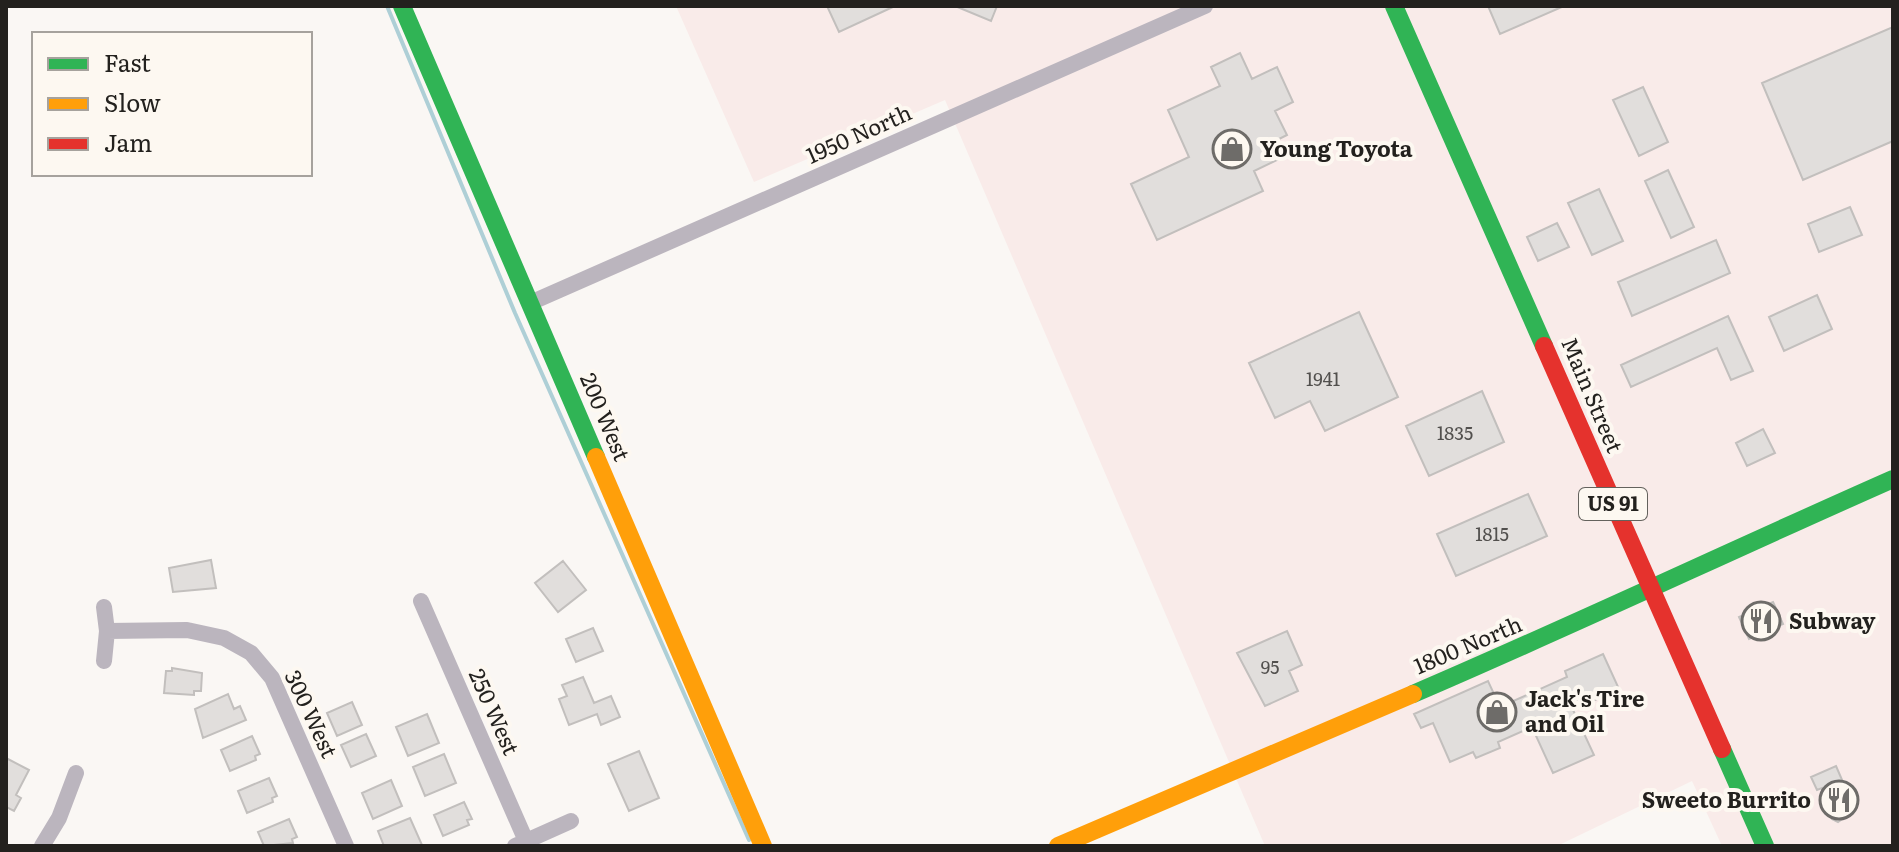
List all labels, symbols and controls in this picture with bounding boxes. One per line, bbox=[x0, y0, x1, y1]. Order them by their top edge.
legend bbox=[32, 32, 312, 176]
text: Fast bbox=[104, 44, 151, 79]
text: Slow bbox=[104, 84, 161, 119]
street label: 1950 North bbox=[800, 95, 917, 171]
text: Jam bbox=[104, 124, 152, 159]
shop icon: Young Toyota bbox=[1211, 128, 1253, 170]
place label: Young Toyota bbox=[1260, 131, 1413, 164]
street label: Main Street bbox=[1554, 331, 1633, 457]
house number: 1941 bbox=[1306, 365, 1340, 392]
street label: 200 West bbox=[573, 367, 640, 466]
house number: 1835 bbox=[1437, 419, 1473, 446]
road number: US 91 bbox=[1579, 488, 1647, 520]
house number: 1815 bbox=[1475, 520, 1509, 547]
restaurant icon: Subway bbox=[1740, 600, 1782, 642]
place label: Subway bbox=[1789, 603, 1876, 636]
street label: 1800 North bbox=[1408, 606, 1527, 681]
house number: 95 bbox=[1261, 653, 1279, 680]
street label: 250 West bbox=[462, 663, 529, 760]
street label: 300 West bbox=[278, 664, 347, 763]
place label: Jack's Tire and Oil bbox=[1525, 681, 1645, 739]
shop icon: Jack's Tire and Oil bbox=[1476, 691, 1518, 733]
restaurant icon: Sweeto Burrito bbox=[1818, 779, 1860, 821]
place label: Sweeto Burrito bbox=[1642, 782, 1811, 815]

